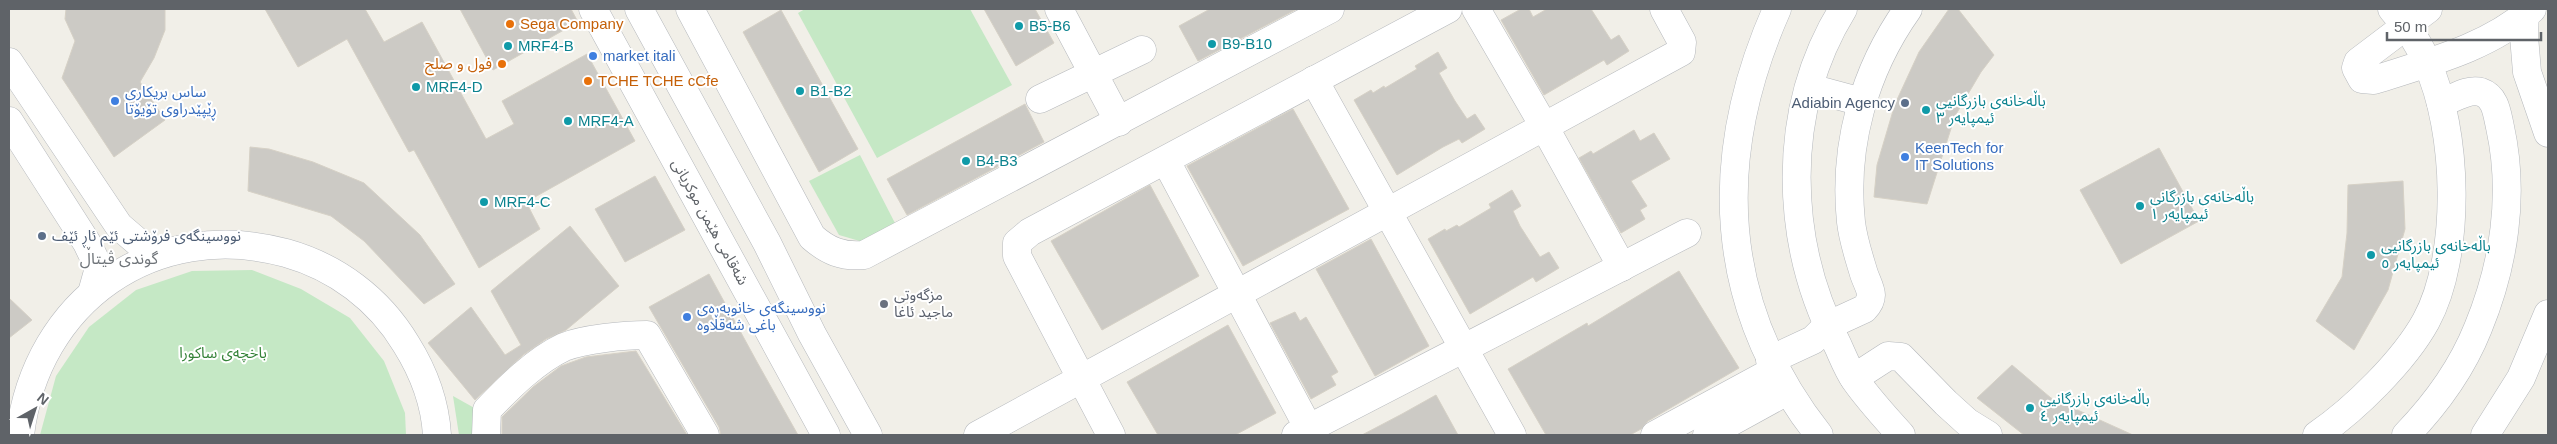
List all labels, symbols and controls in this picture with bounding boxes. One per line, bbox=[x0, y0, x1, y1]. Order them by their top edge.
scale bar bbox=[2387, 10, 2541, 42]
place label: Sega Company bbox=[520, 15, 624, 32]
place label: B5-B6 bbox=[1029, 17, 1071, 34]
marker: Sega Company bbox=[504, 18, 516, 30]
text: 50 m bbox=[2394, 18, 2427, 35]
marker: B5-B6 bbox=[1013, 20, 1025, 32]
place label: B9-B10 bbox=[1222, 35, 1272, 52]
place label: MRF4-B bbox=[518, 37, 574, 54]
marker: B9-B10 bbox=[1206, 38, 1218, 50]
marker: MRF4-B bbox=[502, 40, 514, 52]
place label: market itali bbox=[603, 47, 676, 64]
marker: market itali bbox=[587, 50, 599, 62]
place label: فول و صلح bbox=[425, 55, 492, 76]
marker: فول و صلح bbox=[496, 58, 508, 70]
place label: TCHE TCHE cCfe bbox=[598, 72, 719, 89]
marker: TCHE TCHE cCfe bbox=[582, 75, 594, 87]
place label: MRF4-D bbox=[426, 78, 483, 95]
marker: MRF4-D bbox=[410, 81, 422, 93]
place label: B1-B2 bbox=[810, 82, 852, 99]
place label: ساس بریکاری ڕێپێدراوی تۆیۆتا bbox=[125, 83, 217, 121]
marker: B1-B2 bbox=[794, 85, 806, 97]
place label: باڵەخانەی بازرگانیی ئیمپایەر ٣ bbox=[1936, 90, 2046, 128]
place label: Adiabin Agency bbox=[1792, 94, 1895, 111]
marker: ساس بریکاری ڕێپێدراوی تۆیۆتا bbox=[109, 95, 121, 107]
marker: Adiabin Agency bbox=[1899, 97, 1911, 109]
marker: باڵەخانەی بازرگانیی ئیمپایەر ٣ bbox=[1920, 104, 1932, 116]
place label: MRF4-A bbox=[578, 112, 634, 129]
marker: MRF4-A bbox=[562, 115, 574, 127]
place label: KeenTech for IT Solutions bbox=[1915, 139, 2003, 173]
marker: KeenTech for IT Solutions bbox=[1899, 151, 1911, 163]
place label: B4-B3 bbox=[976, 152, 1018, 169]
marker: B4-B3 bbox=[960, 155, 972, 167]
street label: شەقامی هێمن موکریانی bbox=[668, 156, 752, 289]
place label: باڵەخانەی بازرگانی ئیمپایەر ١ bbox=[2150, 186, 2254, 224]
place label: MRF4-C bbox=[494, 193, 551, 210]
marker: MRF4-C bbox=[478, 196, 490, 208]
marker: باڵەخانەی بازرگانی ئیمپایەر ١ bbox=[2134, 200, 2146, 212]
place label: نووسینگەی فرۆشتی ئێم ئاڕ ئێف bbox=[52, 227, 241, 248]
marker: نووسینگەی فرۆشتی ئێم ئاڕ ئێف bbox=[36, 230, 48, 242]
place label: باڵەخانەی بازرگانیی ئیمپایەر ٥ bbox=[2381, 235, 2491, 273]
district label: گوندی ڤیتاڵ bbox=[80, 246, 159, 269]
marker: باڵەخانەی بازرگانیی ئیمپایەر ٥ bbox=[2365, 249, 2377, 261]
place label: مزگەوتی ماجید ئاغا bbox=[894, 286, 953, 320]
marker: مزگەوتی ماجید ئاغا bbox=[878, 298, 890, 310]
place label: نووسینگەی خانوبەرەی باغی شەقڵاوە bbox=[697, 299, 826, 334]
marker: نووسینگەی خانوبەرەی باغی شەقڵاوە bbox=[681, 311, 693, 323]
park label: باخچەی ساکورا bbox=[179, 344, 267, 363]
north arrow bbox=[10, 384, 60, 434]
place label: باڵەخانەی بازرگانیی ئیمپایەر ٤ bbox=[2040, 388, 2150, 426]
text: N bbox=[34, 389, 52, 408]
marker: باڵەخانەی بازرگانیی ئیمپایەر ٤ bbox=[2024, 402, 2036, 414]

